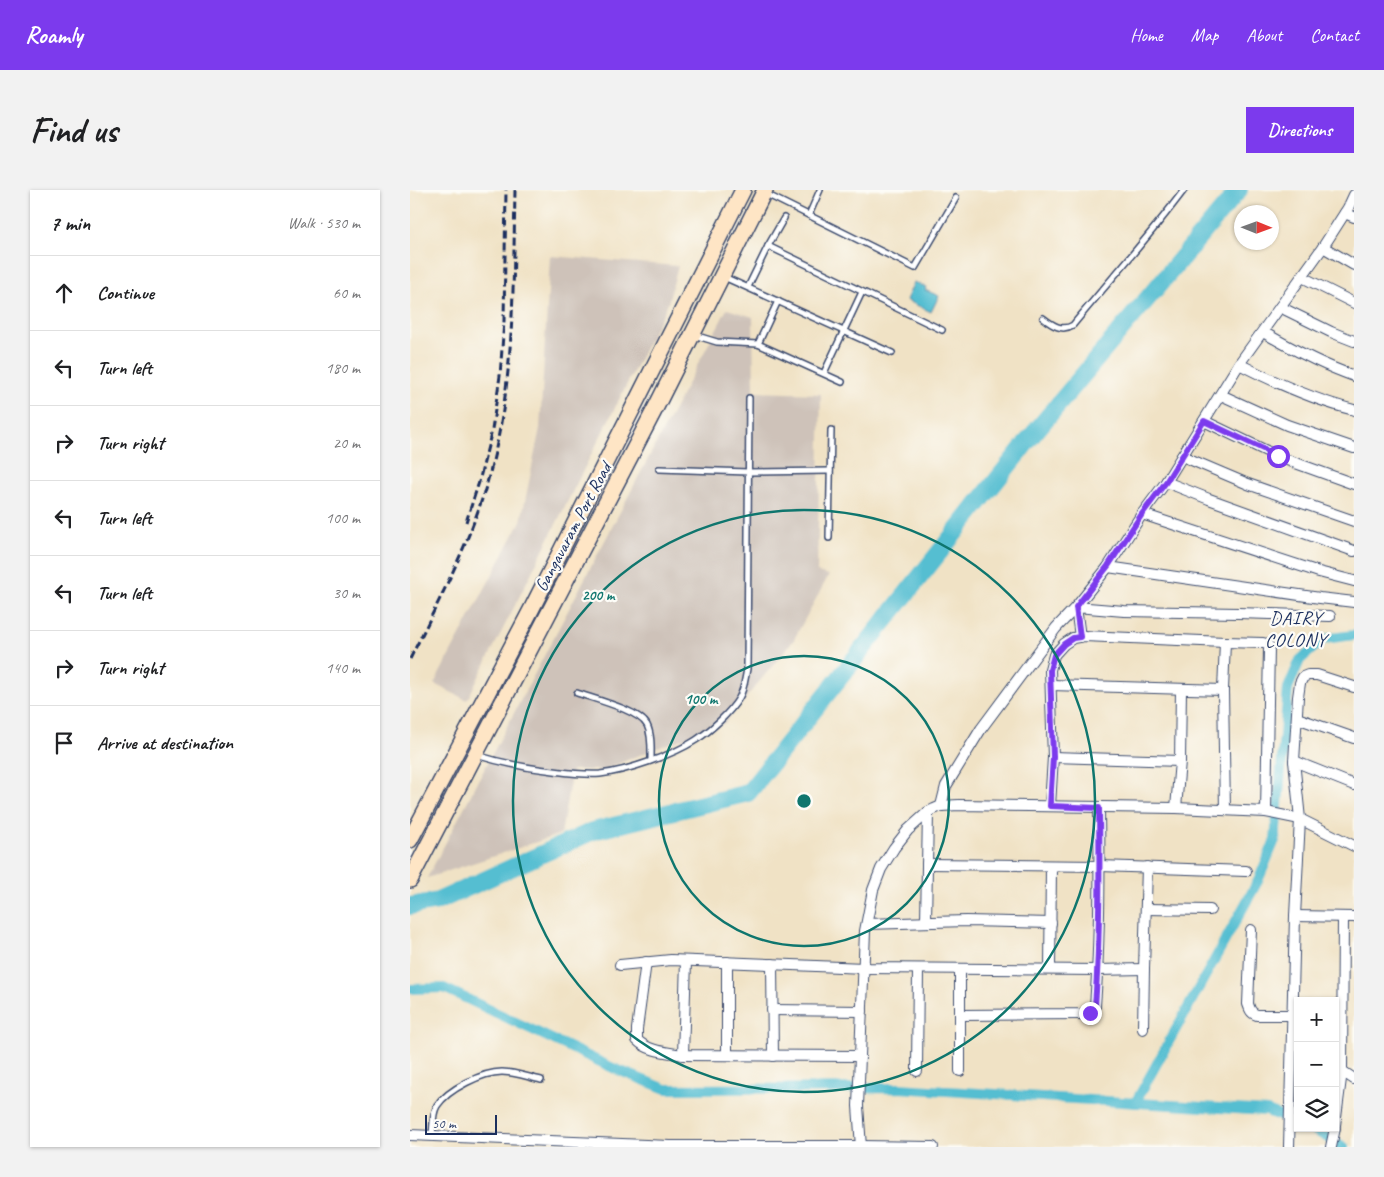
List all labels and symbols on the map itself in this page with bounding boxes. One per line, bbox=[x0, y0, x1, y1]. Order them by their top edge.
north arrow bbox=[1234, 205, 1279, 250]
route start bbox=[1267, 445, 1290, 468]
street label: Gangavaram Port Road bbox=[530, 456, 618, 595]
text: 200 m bbox=[582, 586, 616, 605]
district label: DAIRY COLONY bbox=[1265, 606, 1329, 652]
text: 100 m bbox=[685, 690, 719, 709]
centre of rings bbox=[795, 792, 813, 810]
route end bbox=[1079, 1002, 1102, 1025]
scale bar bbox=[425, 1112, 498, 1135]

